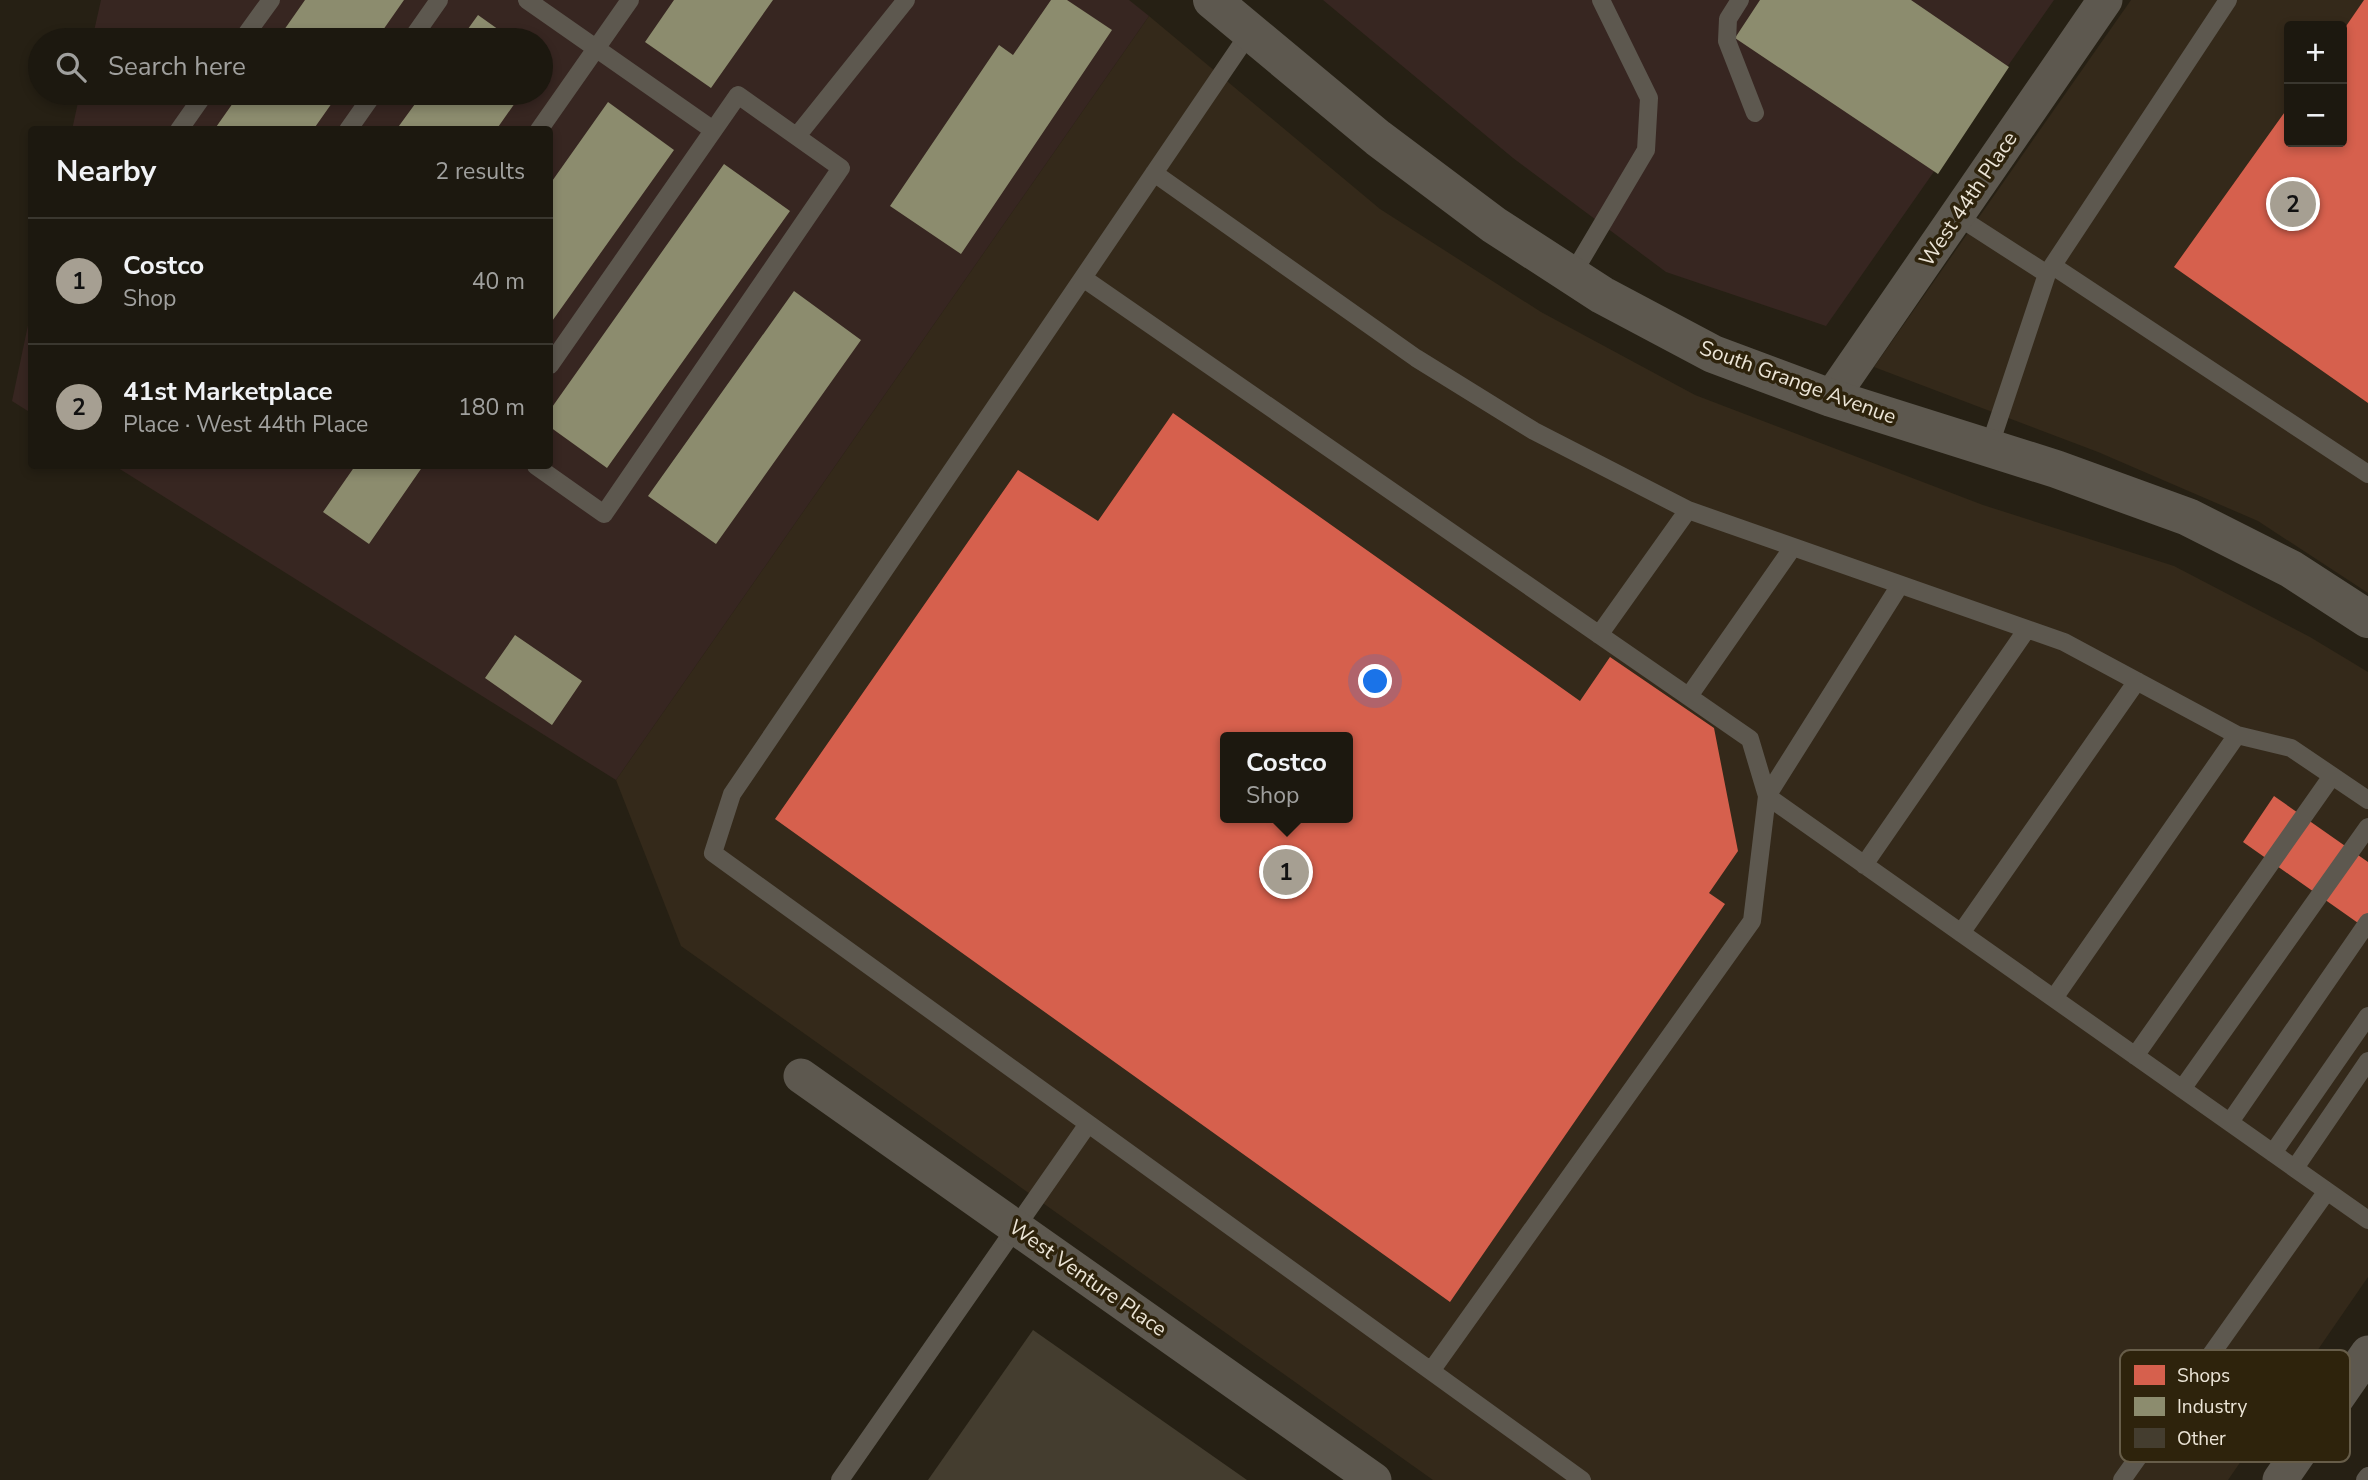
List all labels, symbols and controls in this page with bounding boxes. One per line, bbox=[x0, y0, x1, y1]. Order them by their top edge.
map controls bbox=[2284, 21, 2347, 147]
button: + bbox=[2284, 21, 2347, 84]
search box bbox=[28, 28, 553, 105]
icon: search bbox=[52, 48, 90, 86]
text: Search here bbox=[108, 49, 246, 84]
button: − bbox=[2284, 84, 2347, 147]
street label: West 44th Place bbox=[1912, 126, 2024, 272]
text: Nearby bbox=[56, 151, 156, 192]
text: 2 results bbox=[435, 156, 525, 187]
pin: 2 bbox=[2270, 178, 2316, 230]
text: Costco bbox=[123, 248, 204, 283]
text: 1 bbox=[72, 266, 86, 297]
text: 40 m bbox=[472, 266, 525, 297]
text: Shop bbox=[123, 283, 176, 314]
street label: South Grange Avenue bbox=[1696, 333, 1900, 431]
text: 41st Marketplace bbox=[123, 374, 333, 409]
text: 2 bbox=[72, 392, 86, 423]
text: 180 m bbox=[458, 392, 525, 423]
text: Place · West 44th Place bbox=[123, 409, 368, 440]
your location bbox=[1358, 664, 1392, 698]
popup bbox=[1220, 732, 1353, 823]
text: Costco bbox=[1246, 745, 1327, 780]
text: Shop bbox=[1246, 780, 1299, 811]
pin: 1 bbox=[1263, 846, 1309, 898]
street label: West Venture Place bbox=[1004, 1213, 1172, 1343]
legend bbox=[2120, 1350, 2350, 1462]
text: Shops bbox=[2177, 1363, 2230, 1389]
text: Industry bbox=[2177, 1394, 2247, 1420]
text: Other bbox=[2177, 1426, 2226, 1452]

